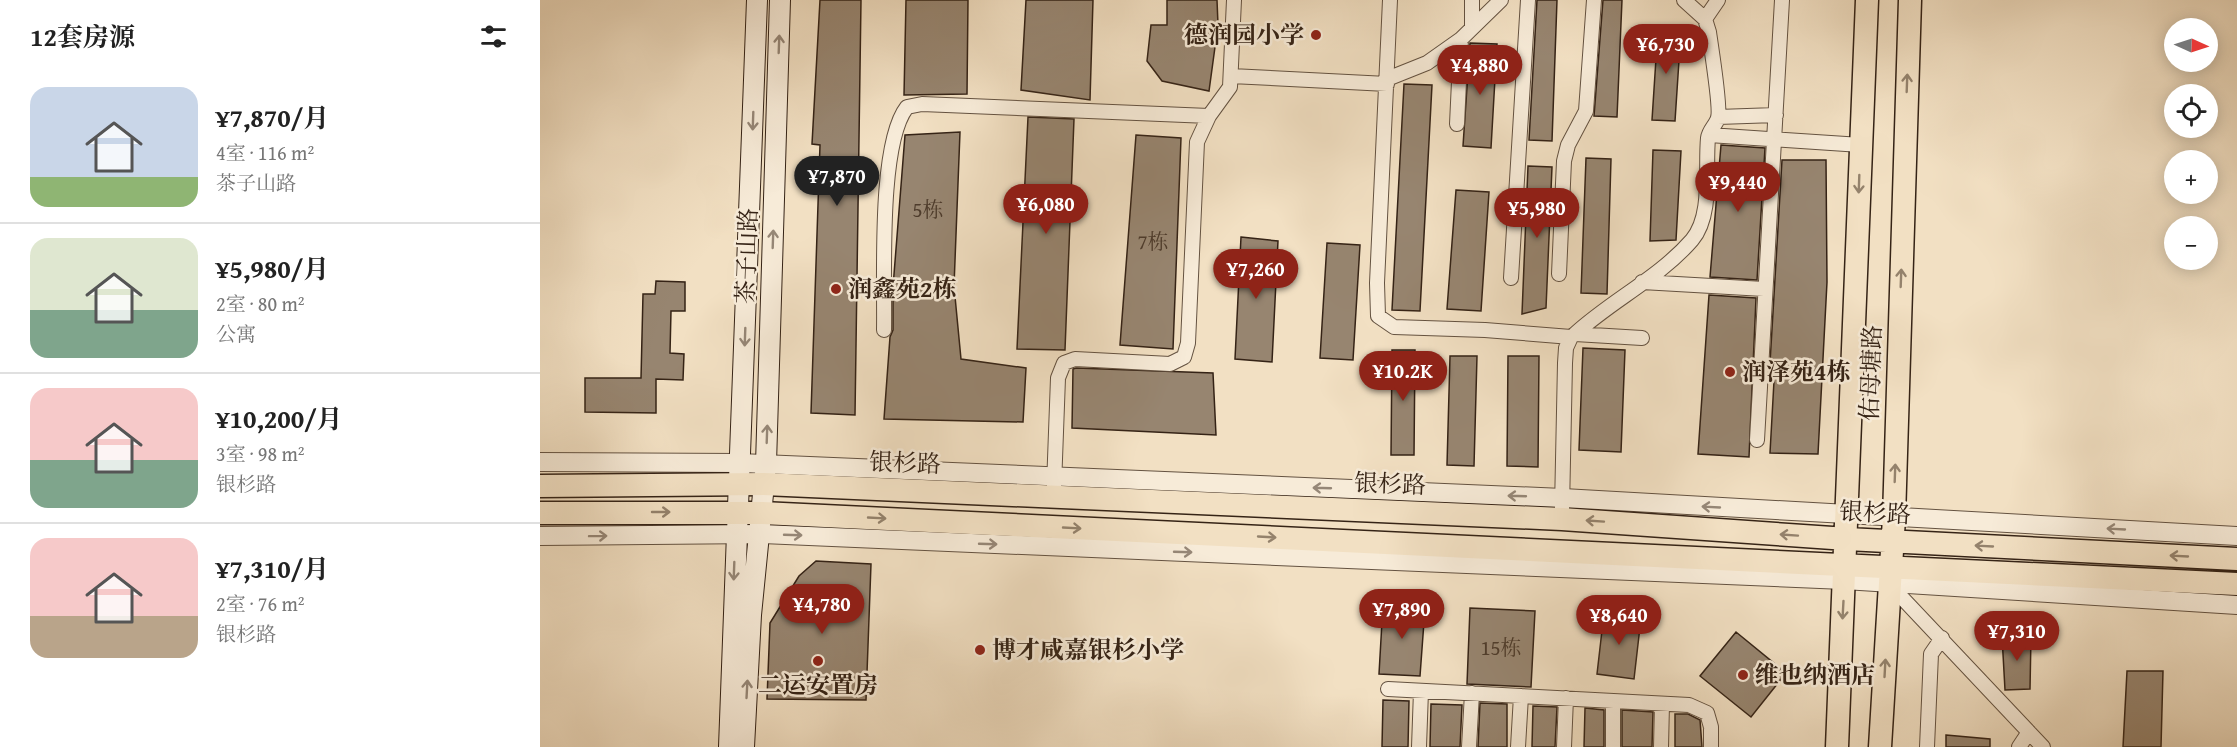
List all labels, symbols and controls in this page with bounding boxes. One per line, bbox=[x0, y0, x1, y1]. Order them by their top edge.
text: 12套房源 bbox=[30, 17, 135, 56]
place label: 德润园小学 bbox=[1184, 17, 1304, 52]
north arrow bbox=[2164, 18, 2218, 72]
map controls bbox=[2164, 18, 2218, 270]
icon: filters bbox=[477, 20, 510, 53]
pin: ¥6,730 bbox=[1617, 24, 1715, 75]
marker: 德润园小学 bbox=[1309, 28, 1323, 42]
text: ¥6,730 bbox=[1637, 29, 1695, 58]
one-way arrow bbox=[773, 34, 784, 54]
pin: ¥4,880 bbox=[1431, 45, 1529, 96]
text: ¥4,880 bbox=[1451, 50, 1509, 79]
one-way arrow bbox=[1902, 74, 1913, 94]
button: locate bbox=[2164, 84, 2218, 138]
text: ¥7,870/月 bbox=[216, 98, 329, 137]
icon: home bbox=[78, 111, 150, 183]
one-way arrow bbox=[747, 111, 758, 131]
text: 4室 · 116 m² bbox=[216, 138, 314, 167]
button: + bbox=[2164, 150, 2218, 204]
pin: ¥7,870 bbox=[788, 156, 886, 207]
text: ¥7,870 bbox=[808, 161, 866, 190]
pin: ¥9,440 bbox=[1689, 162, 1787, 213]
text: ¥9,440 bbox=[1709, 167, 1767, 196]
text: 茶子山路 bbox=[216, 168, 296, 197]
one-way arrow bbox=[1854, 174, 1865, 194]
pin: ¥6,080 bbox=[997, 184, 1095, 235]
pin: ¥5,980 bbox=[1488, 188, 1586, 239]
text: ¥6,080 bbox=[1017, 189, 1075, 218]
text: ¥5,980 bbox=[1508, 193, 1566, 222]
house number: 5栋 bbox=[912, 194, 944, 225]
street label: 茶子山路 bbox=[727, 207, 766, 305]
button: − bbox=[2164, 216, 2218, 270]
house number: 7栋 bbox=[1137, 226, 1169, 257]
one-way arrow bbox=[767, 229, 779, 249]
text: ¥5,980/月 bbox=[216, 249, 329, 288]
pin: ¥7,260 bbox=[1207, 249, 1305, 300]
text: ¥7,260 bbox=[1227, 254, 1285, 283]
icon: home bbox=[78, 262, 150, 334]
one-way arrow bbox=[1896, 269, 1907, 289]
place label: 润鑫苑2栋 bbox=[848, 271, 956, 306]
marker: 润鑫苑2栋 bbox=[829, 282, 843, 296]
text: 2室 · 80 m² bbox=[216, 289, 305, 318]
text: 公寓 bbox=[216, 319, 256, 348]
street label: 佑母塘路 bbox=[1851, 324, 1890, 422]
one-way arrow bbox=[739, 327, 750, 347]
pin: ¥10.2K bbox=[1354, 351, 1452, 402]
place label: 润泽苑4栋 bbox=[1742, 354, 1850, 389]
text: ¥10.2K bbox=[1373, 356, 1433, 385]
marker: 润泽苑4栋 bbox=[1723, 365, 1737, 379]
text: ¥10,200/月 bbox=[216, 399, 343, 438]
icon: home bbox=[78, 412, 150, 484]
one-way arrow bbox=[762, 424, 773, 444]
text: 3室 · 98 m² bbox=[216, 439, 305, 468]
street label: 银杉路 bbox=[868, 444, 942, 481]
one-way arrow bbox=[1890, 463, 1901, 483]
street label: 银杉路 bbox=[1353, 465, 1427, 502]
text: 银杉路 bbox=[216, 469, 276, 498]
one-way arrow bbox=[1312, 482, 1332, 493]
one-way arrow bbox=[1507, 491, 1527, 502]
street label: 银杉路 bbox=[1838, 493, 1912, 532]
one-way arrow bbox=[1702, 501, 1722, 512]
one-way arrow bbox=[651, 506, 671, 518]
one-way arrow bbox=[867, 513, 887, 524]
one-way arrow bbox=[1585, 515, 1605, 526]
one-way arrow bbox=[1062, 522, 1082, 533]
one-way arrow bbox=[2106, 524, 2126, 535]
one-way arrow bbox=[1780, 529, 1800, 540]
one-way arrow bbox=[588, 530, 608, 542]
one-way arrow bbox=[783, 530, 803, 541]
one-way arrow bbox=[1256, 531, 1276, 542]
one-way arrow bbox=[978, 538, 998, 549]
one-way arrow bbox=[1974, 540, 1994, 551]
one-way arrow bbox=[1173, 546, 1193, 557]
text: ¥7,310/月 bbox=[216, 549, 329, 588]
one-way arrow bbox=[2169, 550, 2189, 561]
one-way arrow bbox=[729, 560, 740, 580]
icon: home bbox=[78, 562, 150, 634]
pin: ¥4,780 bbox=[773, 584, 871, 635]
text: 2室 · 76 m² bbox=[216, 589, 305, 618]
text: ¥4,780 bbox=[793, 589, 851, 618]
pin: ¥7,890 bbox=[1353, 589, 1451, 640]
text: ¥7,890 bbox=[1373, 594, 1431, 623]
pin: ¥8,640 bbox=[1570, 595, 1668, 646]
text: ¥8,640 bbox=[1590, 600, 1648, 629]
one-way arrow bbox=[1838, 600, 1849, 620]
pin: ¥7,310 bbox=[1968, 611, 2066, 662]
text: ¥7,310 bbox=[1988, 616, 2046, 645]
text: 银杉路 bbox=[216, 619, 276, 648]
place label: 博才咸嘉银杉小学 bbox=[992, 632, 1184, 667]
house number: 15栋 bbox=[1480, 632, 1522, 663]
marker: 博才咸嘉银杉小学 bbox=[973, 643, 987, 657]
marker: 二运安置房 bbox=[811, 654, 825, 668]
place label: 维也纳酒店 bbox=[1755, 657, 1875, 692]
one-way arrow bbox=[1880, 658, 1891, 678]
place label: 二运安置房 bbox=[758, 667, 878, 702]
marker: 维也纳酒店 bbox=[1736, 668, 1750, 682]
one-way arrow bbox=[742, 679, 753, 699]

